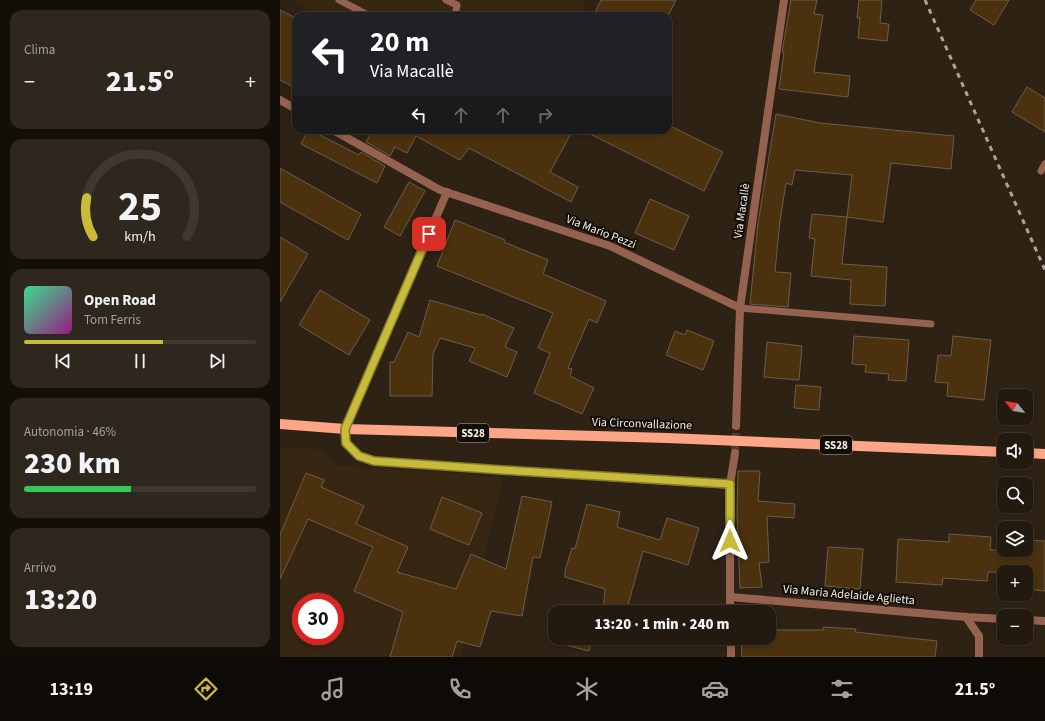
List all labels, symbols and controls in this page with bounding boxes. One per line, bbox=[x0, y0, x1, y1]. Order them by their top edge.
text: 20 m bbox=[370, 22, 429, 62]
icon: left bbox=[304, 28, 356, 80]
text: Clima bbox=[24, 41, 55, 59]
text: Via Macallè bbox=[370, 59, 454, 84]
text: 21.5° bbox=[106, 60, 174, 103]
text: − bbox=[24, 66, 35, 98]
text: + bbox=[245, 66, 256, 98]
icon: left bbox=[408, 104, 430, 126]
icon: ahead bbox=[450, 104, 472, 126]
icon: ahead bbox=[492, 104, 514, 126]
icon: right bbox=[534, 104, 556, 126]
text: 25 bbox=[118, 177, 162, 237]
street label: Via Macallè bbox=[730, 182, 754, 240]
street label: Via Mario Pezzi bbox=[563, 211, 639, 253]
pin bbox=[412, 217, 446, 251]
icon: arrive bbox=[418, 223, 440, 245]
text: km/h bbox=[124, 226, 156, 247]
text: Open Road bbox=[84, 290, 156, 311]
text: Tom Ferris bbox=[84, 311, 141, 329]
icon: previous bbox=[52, 350, 74, 372]
icon: pause bbox=[129, 350, 151, 372]
icon: next bbox=[206, 350, 228, 372]
north arrow bbox=[997, 389, 1033, 425]
map controls bbox=[997, 389, 1033, 645]
street label: Via Circonvallazione bbox=[592, 414, 692, 434]
text: Autonomia · 46% bbox=[24, 423, 116, 441]
road number: SS28 bbox=[457, 424, 489, 442]
button: sound bbox=[997, 433, 1033, 469]
road number: SS28 bbox=[820, 436, 852, 454]
text: 230 km bbox=[24, 442, 121, 485]
button: search bbox=[997, 477, 1033, 513]
position arrow bbox=[709, 520, 751, 562]
button: layers bbox=[997, 521, 1033, 557]
text: Arrivo bbox=[24, 559, 56, 577]
button: + bbox=[997, 565, 1033, 601]
text: 13:20 bbox=[24, 578, 97, 621]
street label: Via Maria Adelaide Aglietta bbox=[782, 581, 916, 609]
speed limit sign: 30 bbox=[292, 593, 344, 645]
button: − bbox=[997, 609, 1033, 645]
text: 13:20 · 1 min · 240 m bbox=[595, 614, 729, 635]
icon: directions bbox=[192, 675, 220, 703]
icon: music bbox=[319, 675, 347, 703]
icon: phone bbox=[446, 675, 474, 703]
icon: climate bbox=[573, 675, 601, 703]
icon: car bbox=[701, 675, 729, 703]
icon: filters bbox=[828, 675, 856, 703]
text: 13:19 bbox=[50, 677, 93, 702]
text: 21.5° bbox=[955, 677, 995, 702]

